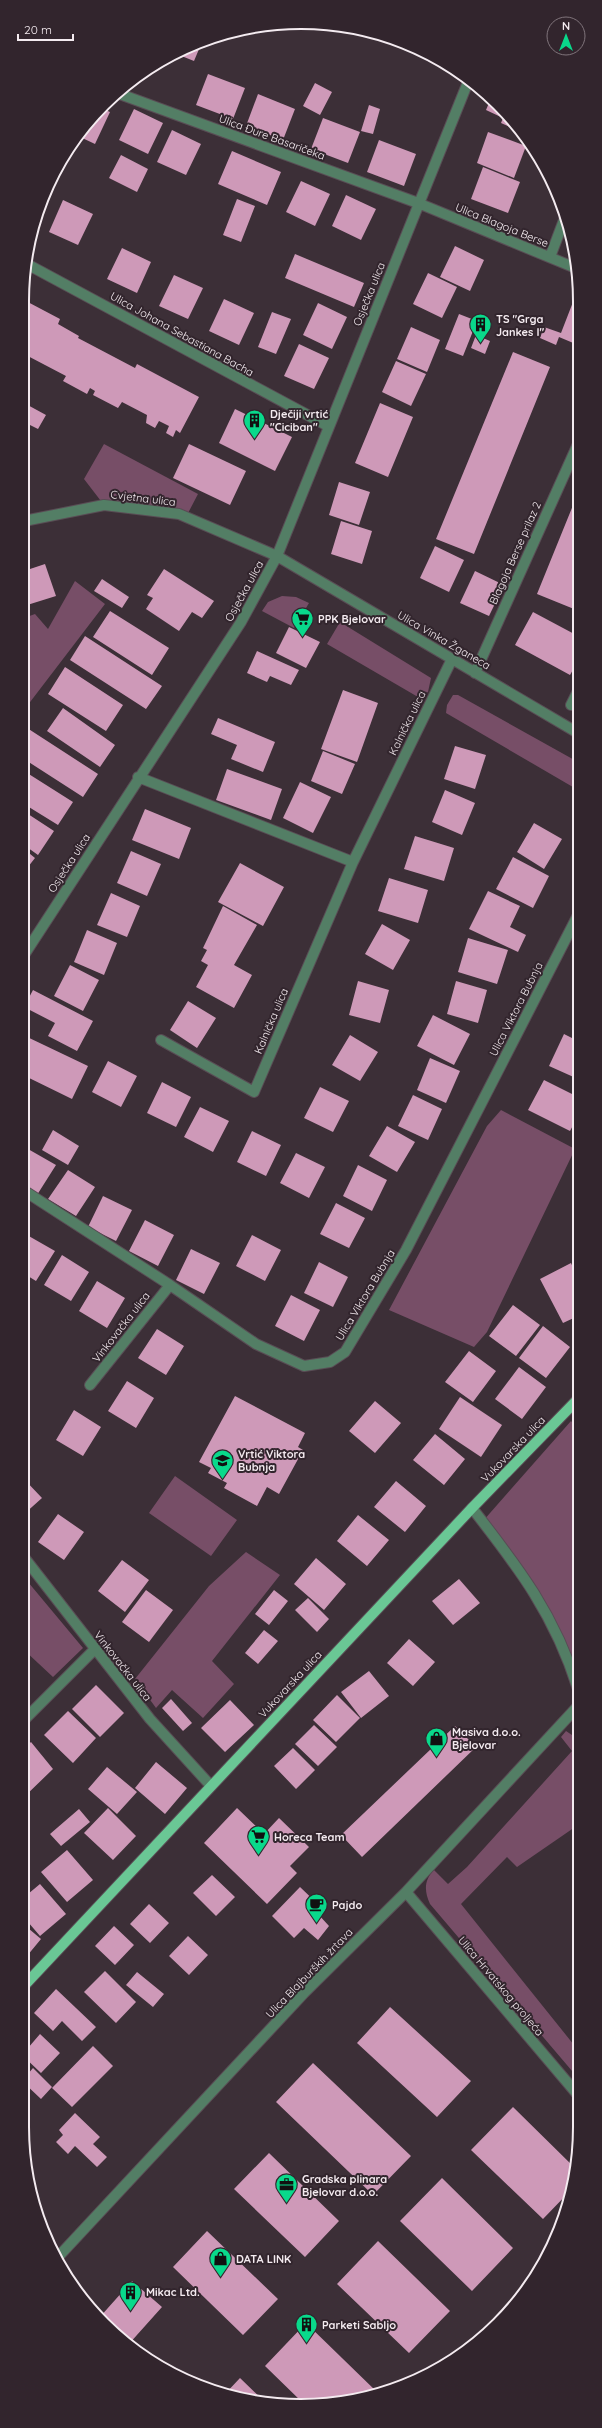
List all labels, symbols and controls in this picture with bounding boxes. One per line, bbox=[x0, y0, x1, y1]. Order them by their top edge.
scale bar bbox=[18, 16, 73, 42]
north arrow bbox=[546, 16, 586, 56]
text: N bbox=[562, 19, 570, 33]
text: 20 m bbox=[24, 22, 52, 37]
street label: Ulica Đure Basaričeka bbox=[217, 111, 327, 163]
street label: Ulica Blagoja Berse bbox=[453, 200, 551, 250]
street label: Osječka ulica bbox=[350, 260, 388, 328]
street label: Ulica Johana Sebastiana Bacha bbox=[108, 289, 256, 379]
building icon: TS "Grga Jankes I" bbox=[468, 312, 494, 345]
place label: TS "Grga Jankes I" bbox=[496, 312, 544, 339]
building icon: Dječiji vrtić "Ciciban" bbox=[242, 407, 268, 440]
place label: Dječiji vrtić "Ciciban" bbox=[270, 407, 328, 434]
street label: Cvjetna ulica bbox=[110, 487, 176, 509]
street label: Blagoja Berse prilaz 2 bbox=[486, 499, 544, 607]
street label: Osječka ulica bbox=[222, 558, 266, 624]
supermarket icon: PPK Bjelovar bbox=[290, 606, 316, 639]
street label: Ulica Vinka Žganeca bbox=[395, 608, 493, 672]
place label: PPK Bjelovar bbox=[318, 612, 386, 626]
street label: Kalnička ulica bbox=[385, 688, 429, 758]
street label: Osječka ulica bbox=[45, 831, 93, 895]
street label: Ulica Viktora Bubnja bbox=[486, 960, 546, 1058]
street label: Kalnička ulica bbox=[251, 986, 291, 1056]
street label: Ulica Viktora Bubnja bbox=[332, 1247, 398, 1343]
street label: Vinkovačka ulica bbox=[89, 1289, 153, 1365]
street label: Vukovarska ulica bbox=[478, 1413, 548, 1485]
school or university icon: Vrtić Viktora Bubnja bbox=[209, 1447, 235, 1480]
place label: Vrtić Viktora Bubnja bbox=[238, 1447, 305, 1474]
street label: Vinkovačka ulica bbox=[91, 1628, 155, 1704]
street label: Vukovarska ulica bbox=[255, 1648, 325, 1720]
shop icon: Masiva d.o.o. Bjelovar bbox=[424, 1725, 450, 1758]
place label: Masiva d.o.o. Bjelovar bbox=[452, 1725, 521, 1752]
supermarket icon: Horeca Team bbox=[246, 1824, 272, 1857]
place label: Horeca Team bbox=[274, 1830, 345, 1844]
cafe icon: Pajdo bbox=[304, 1892, 330, 1925]
place label: Pajdo bbox=[332, 1898, 362, 1912]
street label: Ulica Blajburških žrtava bbox=[262, 1925, 356, 2021]
street label: Ulica Hrvatskog proljeća bbox=[455, 1933, 547, 2039]
office icon: Gradska plinara Bjelovar d.o.o. bbox=[274, 2172, 300, 2205]
place label: Gradska plinara Bjelovar d.o.o. bbox=[302, 2172, 387, 2199]
shop icon: DATA LINK bbox=[208, 2246, 234, 2279]
place label: DATA LINK bbox=[236, 2252, 291, 2266]
building icon: Mikac Ltd. bbox=[117, 2279, 143, 2312]
place label: Mikac Ltd. bbox=[146, 2285, 200, 2299]
building icon: Parketi Sabljo bbox=[294, 2312, 320, 2345]
place label: Parketi Sabljo bbox=[322, 2318, 396, 2332]

